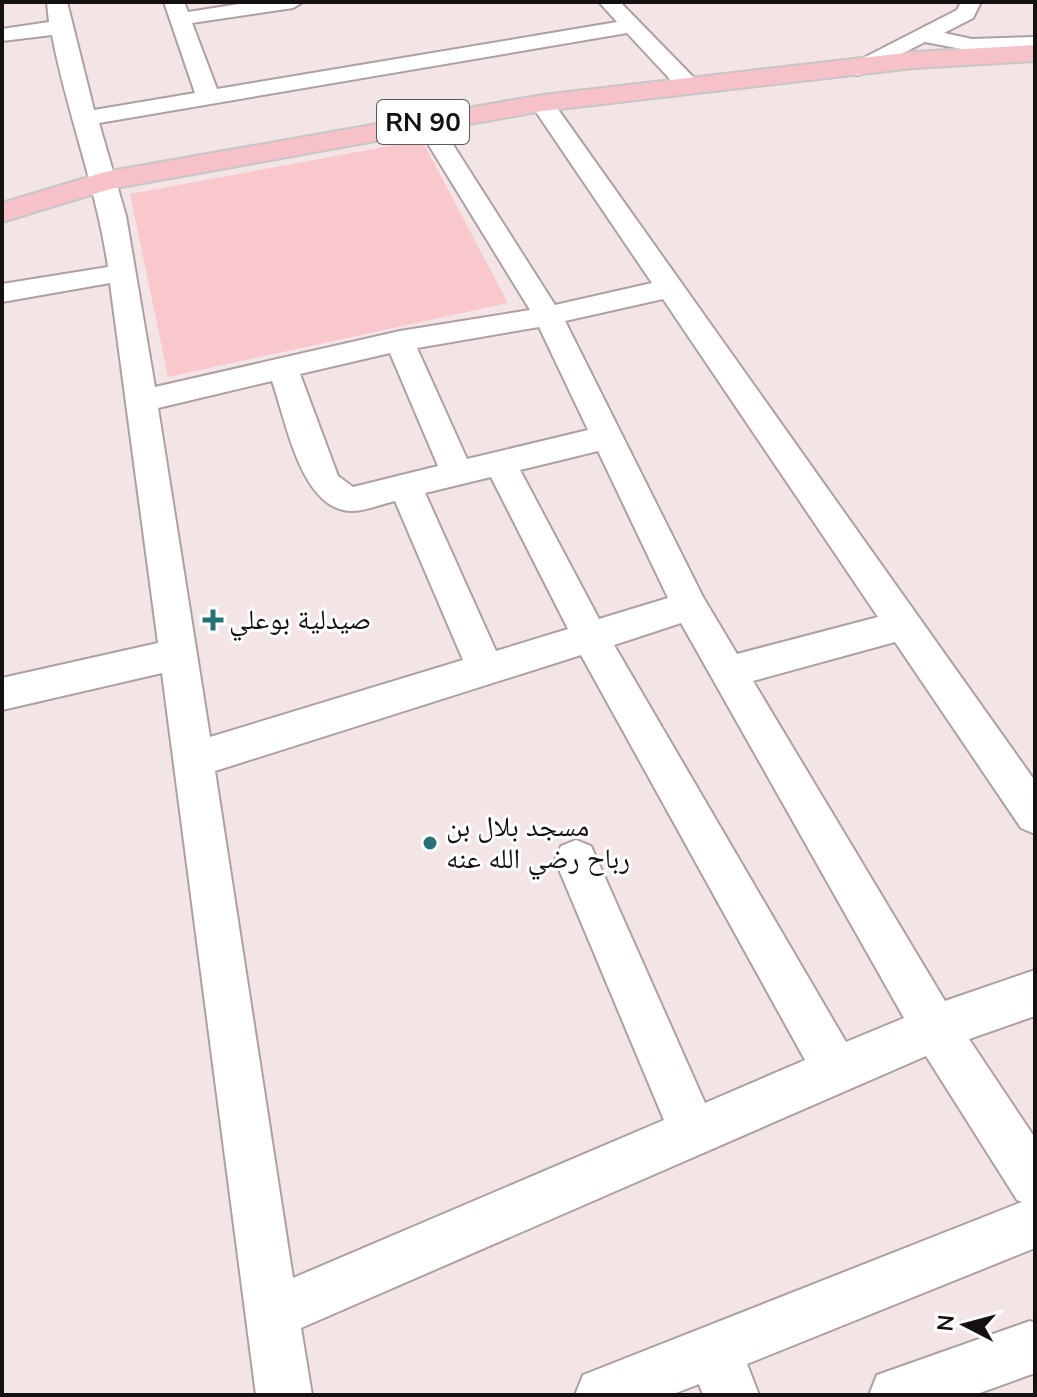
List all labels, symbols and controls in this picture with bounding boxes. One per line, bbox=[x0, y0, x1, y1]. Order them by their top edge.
road number: RN 90 bbox=[377, 100, 469, 144]
place label: صيدلية بوعلي bbox=[229, 601, 371, 642]
marker: صيدلية بوعلي bbox=[204, 611, 222, 629]
place label: مسجد بلال بن رباح رضي الله عنه bbox=[446, 808, 630, 881]
marker: مسجد بلال بن رباح رضي الله عنه bbox=[421, 834, 439, 852]
north arrow bbox=[925, 1285, 1005, 1365]
text: N bbox=[930, 1313, 962, 1333]

